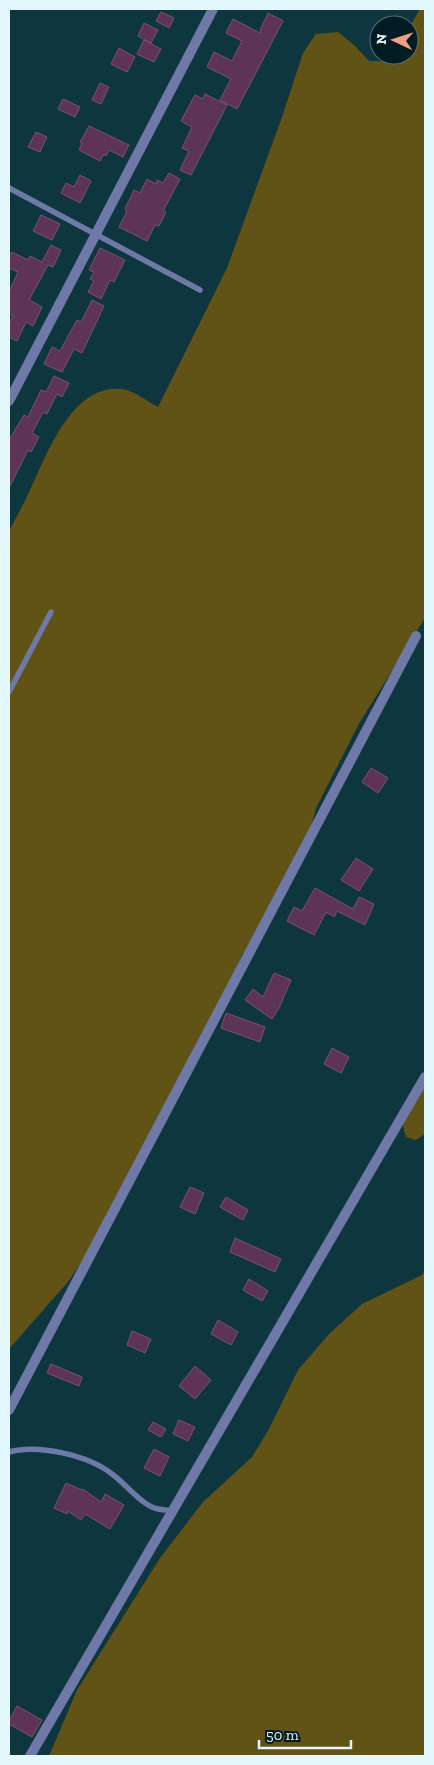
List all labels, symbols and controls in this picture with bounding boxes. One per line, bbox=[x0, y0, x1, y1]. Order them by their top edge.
north arrow bbox=[369, 15, 419, 65]
text: N bbox=[373, 33, 390, 45]
scale bar bbox=[259, 1718, 352, 1750]
text: 50 m bbox=[266, 1726, 299, 1744]

